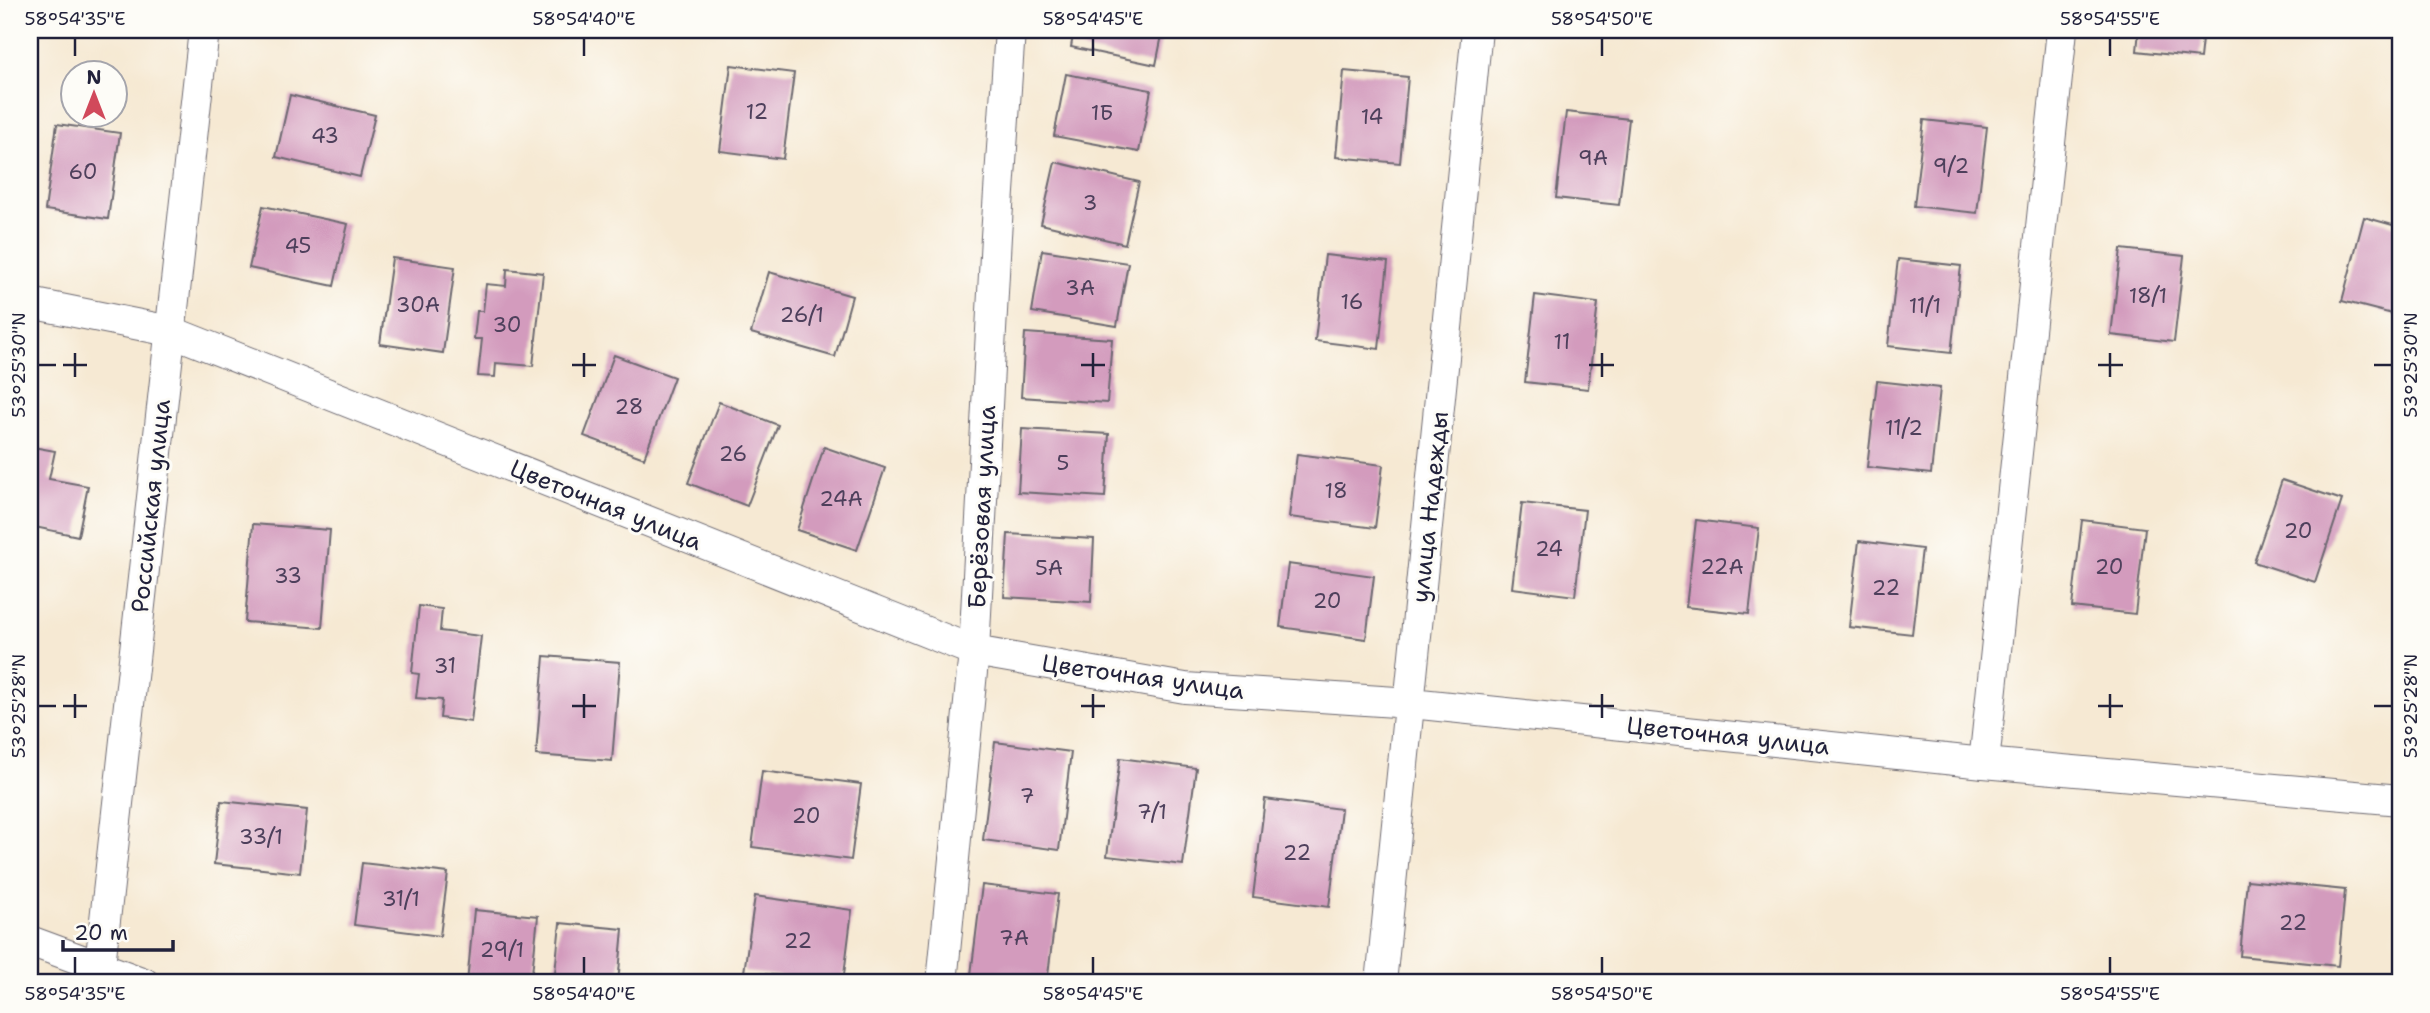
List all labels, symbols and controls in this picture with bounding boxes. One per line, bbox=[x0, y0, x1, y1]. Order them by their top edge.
text: 58°54'35"E bbox=[25, 7, 125, 31]
text: 58°54'40"E bbox=[533, 7, 635, 31]
text: 58°54'45"E bbox=[1043, 7, 1143, 31]
text: 58°54'50"E bbox=[1551, 7, 1653, 31]
text: 58°54'55"E bbox=[2060, 7, 2160, 31]
north arrow bbox=[60, 60, 130, 130]
text: N bbox=[86, 65, 102, 90]
house number: 12 bbox=[746, 98, 768, 126]
house number: 1Б bbox=[1091, 99, 1113, 127]
house number: 14 bbox=[1361, 103, 1383, 131]
house number: 43 bbox=[311, 122, 339, 150]
house number: 9А bbox=[1578, 144, 1608, 172]
house number: 9/2 bbox=[1933, 152, 1969, 180]
house number: 60 bbox=[69, 158, 97, 186]
house number: 3 bbox=[1083, 189, 1097, 217]
house number: 45 bbox=[285, 232, 311, 260]
house number: 3А bbox=[1065, 274, 1095, 302]
house number: 18/1 bbox=[2129, 282, 2167, 310]
house number: 16 bbox=[1341, 288, 1363, 316]
house number: 30А bbox=[396, 291, 440, 319]
house number: 11/1 bbox=[1909, 292, 1941, 320]
house number: 26/1 bbox=[780, 301, 824, 329]
house number: 30 bbox=[492, 311, 522, 339]
text: 53°25'30"N bbox=[7, 312, 31, 418]
text: 53°25'30"N bbox=[2399, 312, 2423, 418]
house number: 11 bbox=[1554, 328, 1570, 356]
house number: 28 bbox=[615, 393, 643, 421]
street label: Российская улица bbox=[124, 398, 178, 614]
street label: Берёзовая улица bbox=[961, 404, 1003, 610]
street label: улица Надежды bbox=[1404, 410, 1456, 604]
house number: 11/2 bbox=[1885, 414, 1923, 442]
house number: 26 bbox=[719, 440, 747, 468]
house number: 5 bbox=[1057, 449, 1069, 477]
street label: Цветочная улица bbox=[505, 452, 707, 558]
house number: 18 bbox=[1324, 477, 1348, 505]
house number: 24А bbox=[819, 485, 863, 513]
house number: 20 bbox=[2284, 517, 2312, 545]
house number: 24 bbox=[1535, 535, 1563, 563]
house number: 22А bbox=[1700, 553, 1744, 581]
house number: 20 bbox=[2095, 553, 2123, 581]
house number: 5А bbox=[1035, 554, 1063, 582]
house number: 33 bbox=[274, 562, 302, 590]
house number: 22 bbox=[1872, 574, 1900, 602]
house number: 20 bbox=[1313, 587, 1341, 615]
street label: Цветочная улица bbox=[1040, 647, 1246, 707]
house number: 31 bbox=[434, 652, 456, 680]
text: 53°25'28"N bbox=[7, 654, 31, 758]
text: 53°25'28"N bbox=[2399, 654, 2423, 758]
street label: Цветочная улица bbox=[1625, 709, 1831, 763]
house number: 7 bbox=[1020, 782, 1034, 810]
house number: 7/1 bbox=[1137, 798, 1167, 826]
house number: 20 bbox=[792, 802, 820, 830]
house number: 33/1 bbox=[239, 823, 283, 851]
house number: 22 bbox=[1283, 839, 1311, 867]
house number: 31/1 bbox=[382, 885, 420, 913]
scale bar bbox=[63, 908, 173, 952]
house number: 22 bbox=[2279, 909, 2307, 937]
text: 20 m bbox=[74, 919, 128, 947]
house number: 7А bbox=[999, 924, 1029, 952]
house number: 22 bbox=[784, 927, 812, 955]
house number: 29/1 bbox=[480, 936, 524, 964]
text: 58°54'35"E bbox=[25, 982, 125, 1006]
text: 58°54'40"E bbox=[533, 982, 635, 1006]
text: 58°54'45"E bbox=[1043, 982, 1143, 1006]
text: 58°54'50"E bbox=[1551, 982, 1653, 1006]
text: 58°54'55"E bbox=[2060, 982, 2160, 1006]

